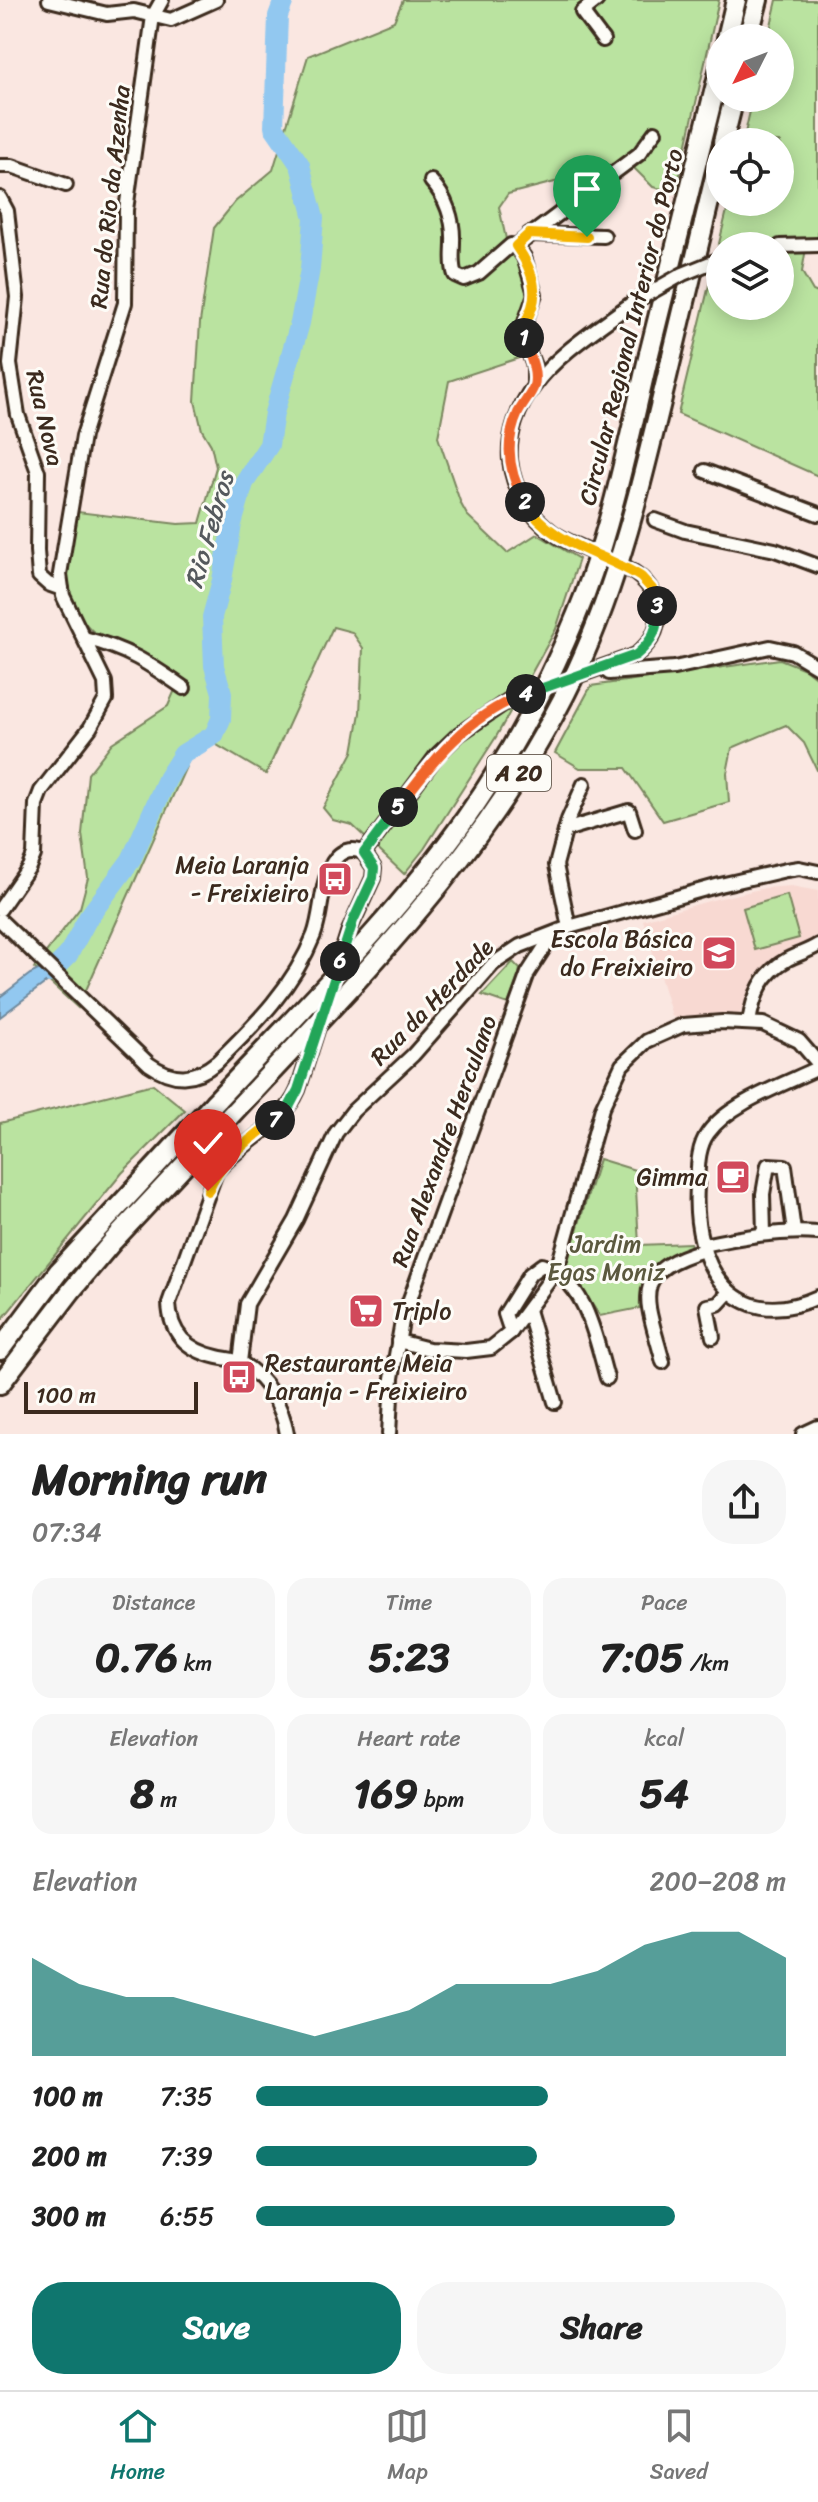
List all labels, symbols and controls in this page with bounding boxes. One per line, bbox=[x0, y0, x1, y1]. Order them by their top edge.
north arrow bbox=[706, 24, 794, 112]
map controls bbox=[706, 24, 794, 320]
street label: Rua do Rio da Azenha bbox=[77, 82, 143, 311]
button: locate bbox=[706, 128, 794, 216]
street label: Circular Regional Interior do Porto bbox=[566, 144, 696, 510]
pin bbox=[553, 155, 621, 237]
icon: arrive bbox=[565, 167, 609, 211]
button: layers bbox=[706, 232, 794, 320]
pin: 1 bbox=[504, 318, 544, 358]
text: 1 bbox=[519, 318, 529, 357]
street label: Rua Nova bbox=[14, 366, 76, 470]
water label: Rio Febros bbox=[171, 464, 248, 593]
pin: 2 bbox=[505, 482, 545, 522]
text: 2 bbox=[519, 482, 531, 521]
pin: 3 bbox=[637, 586, 677, 626]
text: 3 bbox=[651, 586, 663, 625]
pin: 4 bbox=[506, 674, 546, 714]
text: 4 bbox=[519, 674, 533, 713]
road number: A 20 bbox=[487, 755, 551, 791]
pin: 5 bbox=[378, 787, 418, 827]
text: 5 bbox=[391, 787, 405, 826]
place label: Meia Laranja - Freixieiro bbox=[175, 844, 309, 914]
bus stop icon: Meia Laranja - Freixieiro bbox=[316, 860, 354, 898]
place label: Escola Básica do Freixieiro bbox=[550, 918, 693, 988]
street label: Rua da Herdade bbox=[360, 928, 505, 1076]
school or university icon: Escola Básica do Freixieiro bbox=[700, 934, 738, 972]
pin: 6 bbox=[320, 941, 360, 981]
text: 6 bbox=[334, 941, 346, 980]
street label: Rua Alexandre Herculano bbox=[379, 1009, 509, 1273]
pin: 7 bbox=[255, 1100, 295, 1140]
text: 7 bbox=[269, 1100, 281, 1139]
pin bbox=[174, 1109, 242, 1191]
icon: check bbox=[186, 1121, 230, 1165]
place label: Gimma bbox=[637, 1156, 708, 1198]
cafe icon: Gimma bbox=[714, 1158, 752, 1196]
park label: Jardim Egas Moniz bbox=[547, 1223, 665, 1293]
place label: Triplo bbox=[392, 1290, 451, 1332]
supermarket icon: Triplo bbox=[347, 1292, 385, 1330]
place label: Restaurante Meia Laranja - Freixieiro bbox=[265, 1342, 467, 1412]
bus stop icon: Restaurante Meia Laranja - Freixieiro bbox=[220, 1358, 258, 1396]
text: 100 m bbox=[36, 1376, 96, 1415]
scale bar bbox=[24, 1378, 198, 1414]
text: Morning run bbox=[32, 1440, 267, 1518]
button: share bbox=[702, 1460, 786, 1544]
text: 07:34 bbox=[32, 1509, 102, 1555]
text: Distance bbox=[112, 1583, 195, 1622]
text: Time bbox=[386, 1583, 432, 1622]
text: Pace bbox=[641, 1583, 688, 1622]
text: 0.76 bbox=[95, 1622, 178, 1693]
text: 5:23 bbox=[368, 1622, 450, 1693]
text: 7:05 bbox=[599, 1622, 684, 1693]
text: km bbox=[178, 1644, 212, 1683]
text: /km bbox=[684, 1644, 729, 1683]
text: Elevation bbox=[109, 1719, 198, 1758]
text: Heart rate bbox=[357, 1719, 461, 1758]
text: kcal bbox=[644, 1719, 684, 1758]
text: 8 bbox=[130, 1758, 154, 1829]
text: 169 bbox=[354, 1758, 418, 1829]
text: 54 bbox=[640, 1758, 689, 1829]
text: m bbox=[154, 1780, 177, 1819]
text: bpm bbox=[418, 1780, 464, 1819]
text: Elevation bbox=[32, 1858, 137, 1904]
text: 200–208 m bbox=[650, 1858, 786, 1904]
text: 100 m bbox=[32, 2073, 103, 2119]
text: 7:35 bbox=[160, 2073, 213, 2119]
text: 200 m bbox=[32, 2133, 107, 2179]
text: 7:39 bbox=[160, 2133, 213, 2179]
text: 300 m bbox=[32, 2193, 106, 2239]
text: 6:55 bbox=[160, 2193, 214, 2239]
button: Save bbox=[32, 2282, 401, 2374]
button: Share bbox=[417, 2282, 786, 2374]
tab: Home bbox=[110, 2404, 165, 2491]
tab: Map bbox=[385, 2404, 429, 2491]
tab: Saved bbox=[650, 2404, 708, 2491]

